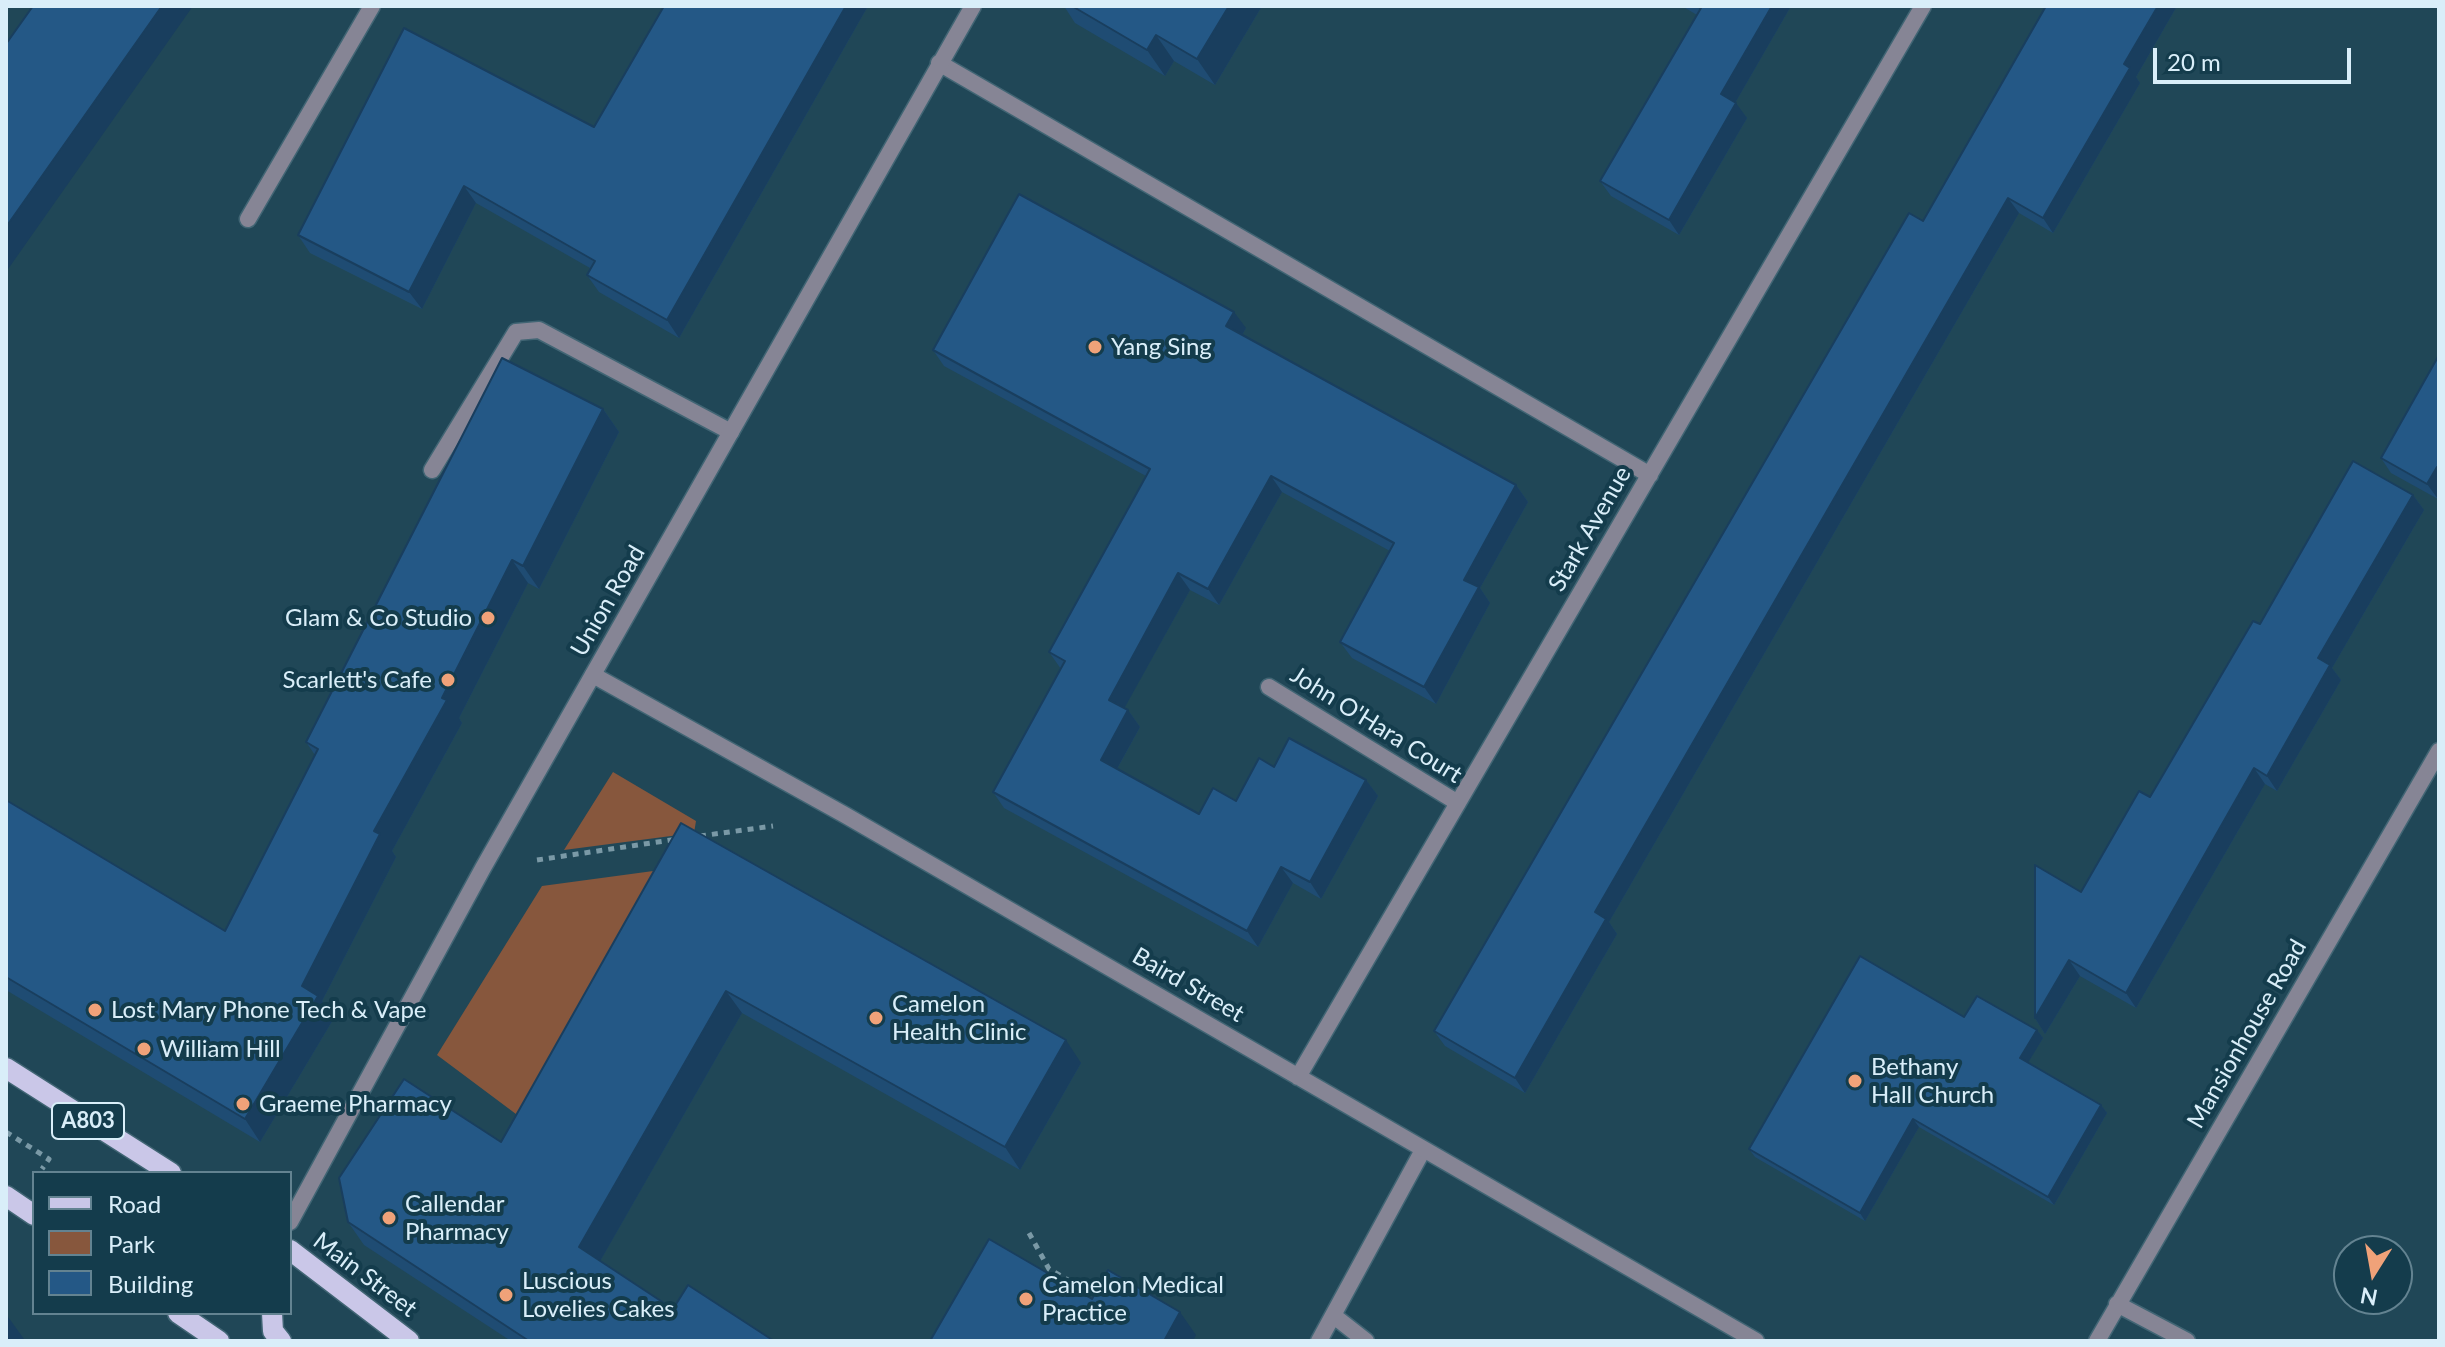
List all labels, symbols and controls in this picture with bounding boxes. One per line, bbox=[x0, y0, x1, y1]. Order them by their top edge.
scale bar bbox=[2157, 32, 2355, 82]
text: 20 m bbox=[2167, 47, 2221, 76]
place label: Yang Sing bbox=[1111, 333, 1212, 361]
marker: Yang Sing bbox=[1086, 338, 1104, 356]
street label: Stark Avenue bbox=[1543, 461, 1637, 597]
street label: Union Road bbox=[565, 541, 651, 661]
place label: Glam & Co Studio bbox=[285, 604, 472, 632]
marker: Glam & Co Studio bbox=[479, 609, 497, 627]
street label: John O'Hara Court bbox=[1285, 661, 1467, 789]
place label: Scarlett's Cafe bbox=[283, 666, 432, 694]
marker: Scarlett's Cafe bbox=[439, 671, 457, 689]
street label: Mansionhouse Road bbox=[2181, 934, 2313, 1134]
street label: Baird Street bbox=[1127, 942, 1249, 1028]
place label: Camelon Health Clinic bbox=[892, 990, 1026, 1046]
place label: Lost Mary Phone Tech & Vape bbox=[111, 996, 427, 1024]
marker: Lost Mary Phone Tech & Vape bbox=[86, 1001, 104, 1019]
marker: Camelon Health Clinic bbox=[867, 1009, 885, 1027]
place label: William Hill bbox=[160, 1035, 281, 1063]
marker: William Hill bbox=[135, 1040, 153, 1058]
place label: Bethany Hall Church bbox=[1871, 1053, 1994, 1109]
marker: Bethany Hall Church bbox=[1846, 1072, 1864, 1090]
place label: Graeme Pharmacy bbox=[259, 1090, 452, 1118]
marker: Graeme Pharmacy bbox=[234, 1095, 252, 1113]
road number: A803 bbox=[52, 1103, 124, 1139]
legend bbox=[32, 1171, 292, 1315]
text: Road bbox=[108, 1189, 161, 1218]
place label: Callendar Pharmacy bbox=[405, 1190, 509, 1246]
marker: Callendar Pharmacy bbox=[380, 1209, 398, 1227]
street label: Main Street bbox=[307, 1227, 423, 1323]
text: Park bbox=[108, 1229, 155, 1258]
north arrow bbox=[2333, 1235, 2413, 1315]
place label: Luscious Lovelies Cakes bbox=[522, 1267, 675, 1323]
text: Building bbox=[108, 1269, 193, 1298]
place label: Camelon Medical Practice bbox=[1042, 1271, 1224, 1327]
text: N bbox=[2358, 1282, 2380, 1312]
marker: Luscious Lovelies Cakes bbox=[497, 1286, 515, 1304]
marker: Camelon Medical Practice bbox=[1017, 1290, 1035, 1308]

